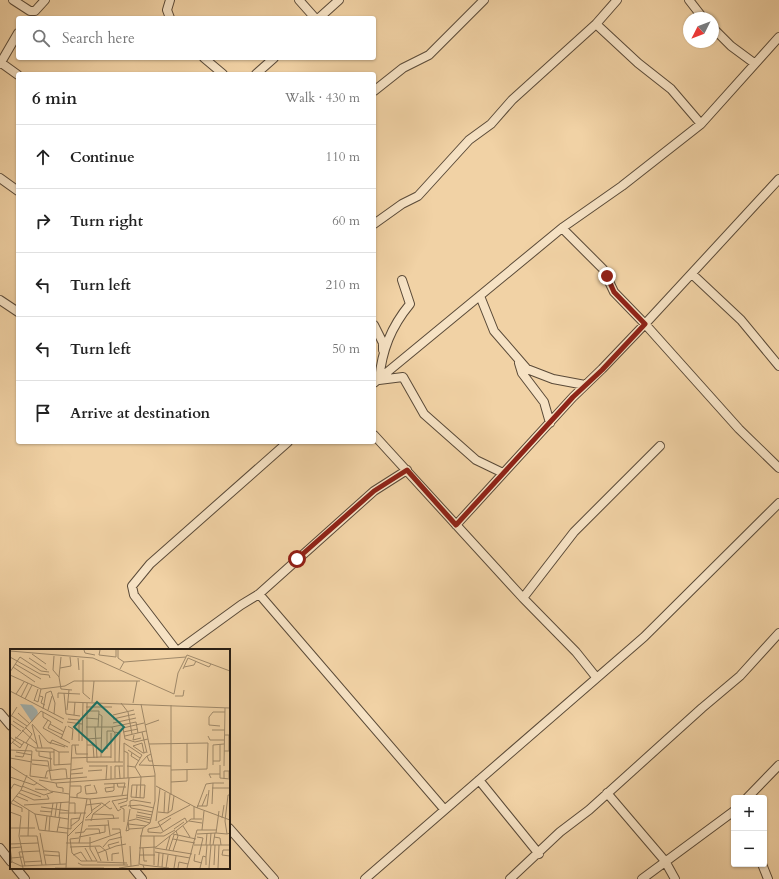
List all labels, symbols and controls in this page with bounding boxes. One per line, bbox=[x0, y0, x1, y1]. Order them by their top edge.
north arrow bbox=[683, 12, 719, 48]
search box bbox=[16, 16, 376, 60]
icon: search bbox=[30, 27, 52, 49]
text: Search here bbox=[62, 28, 135, 48]
text: 6 min bbox=[32, 87, 77, 110]
text: Walk · 430 m bbox=[285, 89, 360, 107]
icon: ahead bbox=[32, 146, 54, 168]
text: Continue bbox=[70, 147, 135, 167]
text: 110 m bbox=[326, 148, 360, 166]
icon: right bbox=[32, 210, 54, 232]
text: Turn right bbox=[70, 211, 143, 231]
text: 60 m bbox=[332, 212, 360, 230]
route end bbox=[598, 267, 616, 285]
icon: left bbox=[32, 274, 54, 296]
text: Turn left bbox=[70, 275, 131, 295]
text: 210 m bbox=[326, 276, 360, 294]
icon: left bbox=[32, 338, 54, 360]
text: Turn left bbox=[70, 339, 131, 359]
text: 50 m bbox=[332, 340, 360, 358]
icon: arrive bbox=[32, 402, 54, 424]
text: Arrive at destination bbox=[70, 403, 210, 423]
route start bbox=[288, 550, 306, 568]
inset map bbox=[10, 649, 230, 869]
map controls bbox=[731, 795, 767, 867]
button: + bbox=[731, 795, 767, 831]
button: − bbox=[731, 831, 767, 867]

